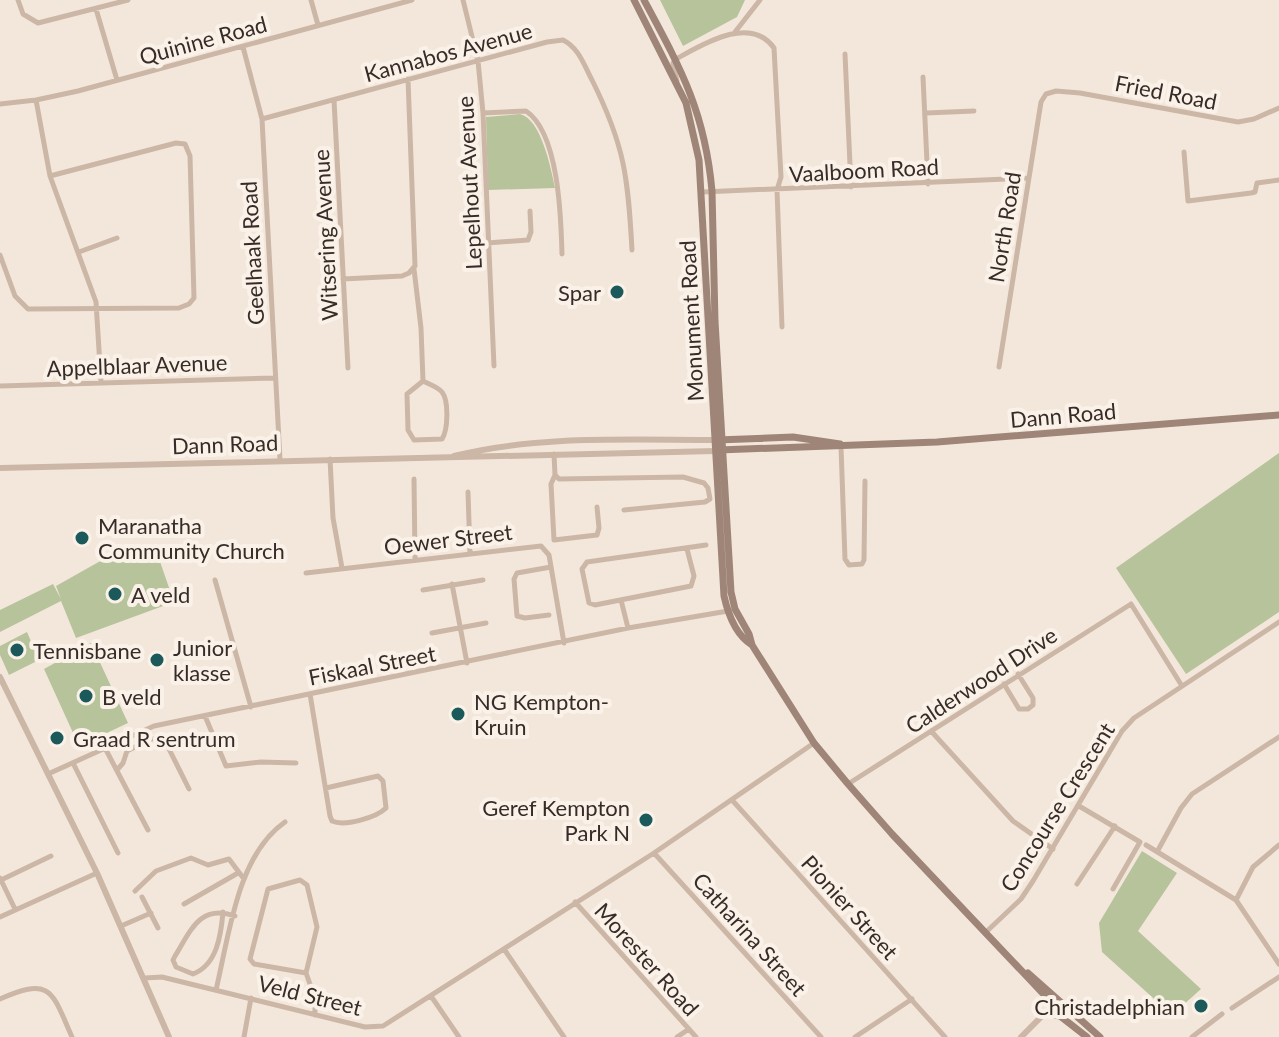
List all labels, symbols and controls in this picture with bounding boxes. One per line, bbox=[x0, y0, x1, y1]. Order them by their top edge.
street label: Quinine Road bbox=[136, 10, 270, 70]
street label: Kannabos Avenue bbox=[361, 17, 535, 87]
street label: Fried Road bbox=[1113, 69, 1219, 115]
street label: Lepelhout Avenue bbox=[451, 95, 487, 271]
street label: Witsering Avenue bbox=[307, 149, 343, 321]
street label: Vaalboom Road bbox=[788, 153, 940, 187]
street label: North Road bbox=[982, 170, 1026, 284]
street label: Geelhaak Road bbox=[235, 180, 269, 326]
street label: Monument Road bbox=[673, 240, 709, 402]
place label: Spar bbox=[558, 279, 601, 306]
marker: Spar bbox=[608, 283, 626, 301]
street label: Appelblaar Avenue bbox=[46, 348, 228, 382]
street label: Dann Road bbox=[1009, 397, 1117, 433]
street label: Dann Road bbox=[171, 429, 279, 459]
place label: Maranatha Community Church bbox=[98, 512, 285, 564]
street label: Oewer Street bbox=[382, 518, 514, 560]
marker: Maranatha Community Church bbox=[73, 529, 91, 547]
place label: A veld bbox=[131, 581, 190, 608]
marker: A veld bbox=[106, 585, 124, 603]
street label: Calderwood Drive bbox=[900, 621, 1062, 739]
place label: Junior klasse bbox=[173, 634, 232, 686]
place label: Tennisbane bbox=[33, 637, 141, 664]
street label: Fiskaal Street bbox=[306, 639, 438, 691]
marker: Tennisbane bbox=[8, 641, 26, 659]
marker: Junior klasse bbox=[148, 651, 166, 669]
place label: B veld bbox=[102, 683, 162, 710]
marker: B veld bbox=[77, 687, 95, 705]
place label: NG Kempton- Kruin bbox=[474, 688, 609, 740]
marker: NG Kempton- Kruin bbox=[449, 705, 467, 723]
street label: Concourse Crescent bbox=[994, 717, 1120, 897]
place label: Graad R sentrum bbox=[73, 725, 235, 752]
marker: Graad R sentrum bbox=[48, 729, 66, 747]
place label: Geref Kempton Park N bbox=[482, 794, 630, 846]
marker: Geref Kempton Park N bbox=[637, 811, 655, 829]
street label: Pionier Street bbox=[796, 849, 904, 965]
street label: Catharina Street bbox=[688, 867, 813, 1001]
street label: Morester Road bbox=[589, 897, 705, 1021]
street label: Veld Street bbox=[255, 969, 365, 1021]
place label: Christadelphian bbox=[1034, 993, 1185, 1020]
marker: Christadelphian bbox=[1192, 997, 1210, 1015]

